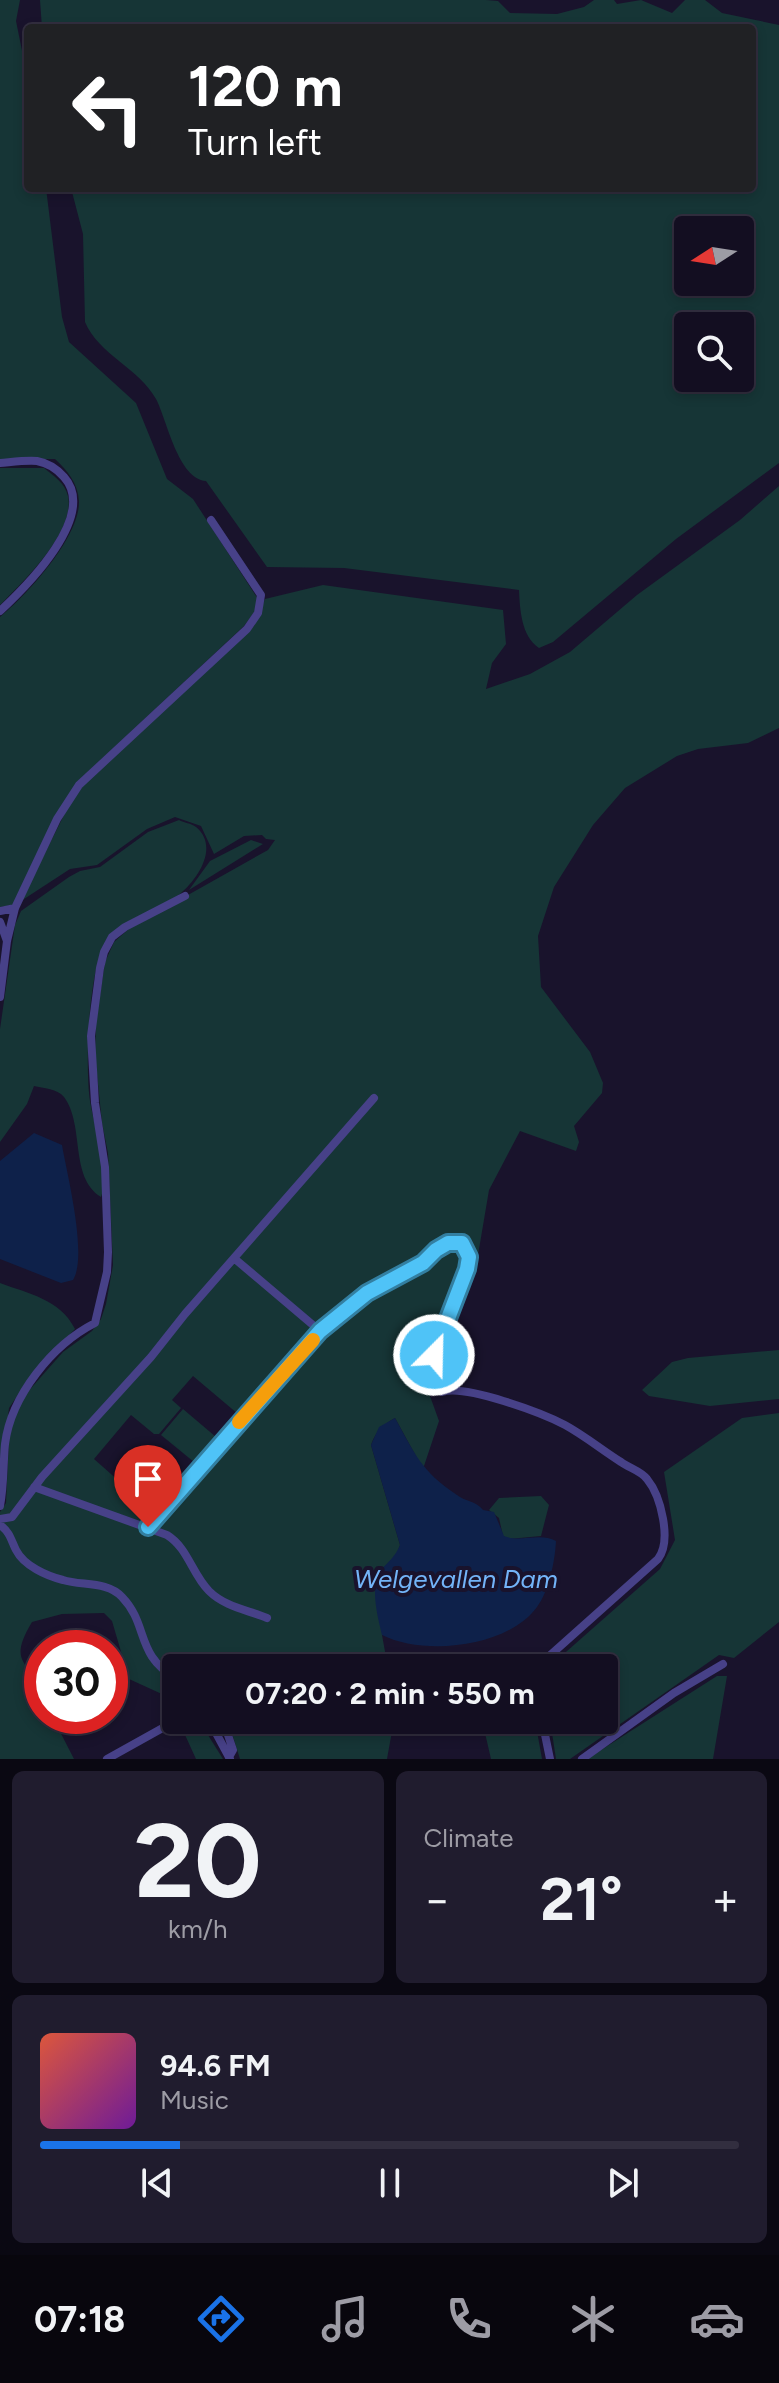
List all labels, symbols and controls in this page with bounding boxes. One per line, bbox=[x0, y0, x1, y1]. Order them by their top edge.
text: 120 m bbox=[188, 53, 343, 120]
icon: left bbox=[56, 56, 160, 160]
text: Turn left bbox=[188, 121, 322, 164]
north arrow bbox=[674, 216, 754, 296]
map controls bbox=[674, 216, 754, 392]
button: search bbox=[674, 312, 754, 392]
position arrow bbox=[392, 1313, 476, 1397]
pin bbox=[114, 1445, 182, 1527]
icon: arrive bbox=[126, 1457, 170, 1501]
water label: Welgevallen Dam bbox=[354, 1563, 558, 1595]
speed limit sign: 30 bbox=[24, 1630, 128, 1734]
text: 07:20 · 2 min · 550 m bbox=[245, 1675, 535, 1712]
text: 20 bbox=[134, 1798, 262, 1923]
text: Climate bbox=[424, 1822, 513, 1854]
text: 21° bbox=[540, 1863, 623, 1935]
text: − bbox=[424, 1873, 451, 1926]
text: + bbox=[712, 1873, 739, 1926]
text: km/h bbox=[168, 1913, 227, 1945]
text: 94.6 FM bbox=[160, 2047, 271, 2084]
text: Music bbox=[160, 2084, 229, 2116]
icon: previous bbox=[135, 2161, 179, 2205]
icon: pause bbox=[368, 2161, 412, 2205]
icon: next bbox=[601, 2161, 645, 2205]
icon: directions bbox=[193, 2291, 249, 2347]
icon: music bbox=[317, 2291, 373, 2347]
icon: phone bbox=[441, 2291, 497, 2347]
icon: climate bbox=[565, 2291, 621, 2347]
icon: car bbox=[689, 2291, 745, 2347]
text: 07:18 bbox=[34, 2298, 125, 2341]

